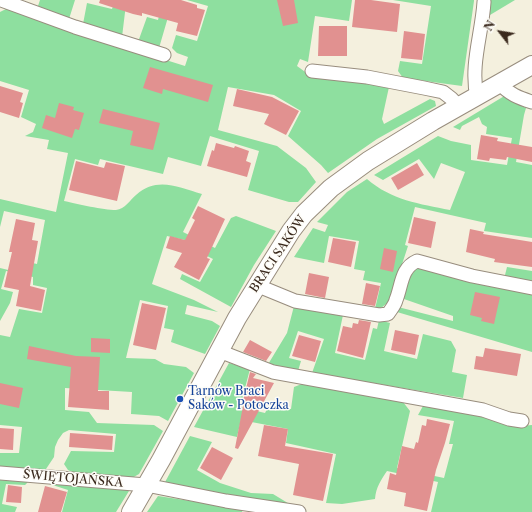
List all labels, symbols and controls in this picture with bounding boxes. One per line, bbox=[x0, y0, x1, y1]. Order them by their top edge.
north arrow bbox=[480, 12, 520, 52]
text: N bbox=[481, 18, 498, 34]
street label: BRACI SAKÓW bbox=[247, 213, 309, 295]
place label: Tarnów Braci Saków - Potoczka bbox=[188, 385, 289, 413]
marker: Tarnów Braci Saków - Potoczka bbox=[175, 394, 185, 404]
street label: ŚWIĘTOJAŃSKA bbox=[22, 467, 124, 491]

